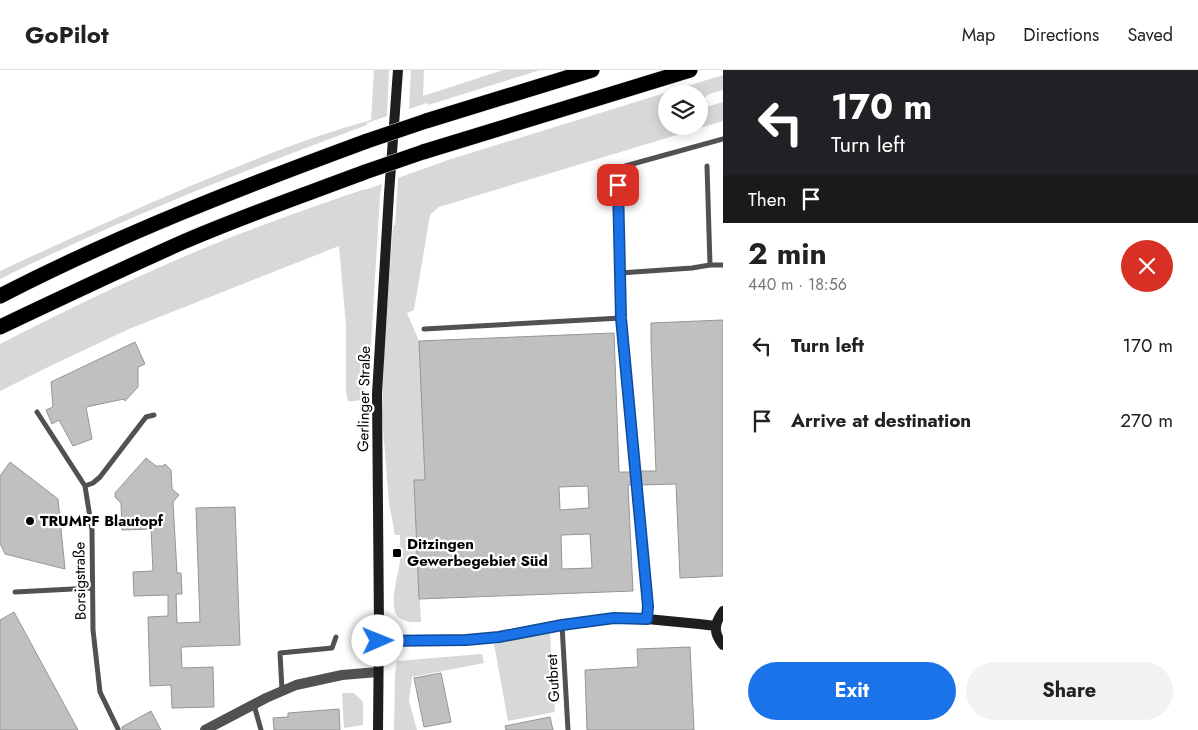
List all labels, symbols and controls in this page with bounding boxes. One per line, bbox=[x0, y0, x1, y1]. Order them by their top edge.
text: GoPilot bbox=[25, 17, 109, 52]
text: Map bbox=[962, 22, 995, 48]
text: Directions bbox=[1023, 22, 1099, 48]
text: Saved bbox=[1127, 22, 1173, 48]
text: 170 m bbox=[831, 82, 932, 132]
map controls bbox=[658, 85, 708, 135]
button: layers bbox=[658, 85, 708, 135]
icon: left bbox=[748, 90, 813, 155]
text: Turn left bbox=[831, 128, 905, 160]
pin bbox=[597, 164, 639, 206]
icon: arrive bbox=[604, 171, 632, 199]
icon: arrive bbox=[797, 185, 825, 213]
text: Then bbox=[748, 186, 787, 213]
text: 2 min bbox=[748, 232, 827, 275]
button: close bbox=[1121, 240, 1173, 292]
text: 440 m · 18:56 bbox=[748, 273, 847, 296]
icon: left bbox=[748, 332, 776, 360]
text: Turn left bbox=[791, 332, 864, 359]
text: 170 m bbox=[1123, 332, 1173, 359]
street label: Gerlinger Straße bbox=[352, 346, 376, 452]
icon: arrive bbox=[748, 407, 776, 435]
text: Arrive at destination bbox=[791, 407, 971, 434]
text: 270 m bbox=[1120, 407, 1173, 434]
place label: TRUMPF Blautopf bbox=[40, 510, 164, 532]
marker: TRUMPF Blautopf bbox=[24, 515, 36, 527]
place label: Ditzingen Gewerbegebiet Süd bbox=[407, 533, 548, 572]
street label: Borsigstraße bbox=[68, 541, 92, 620]
marker: Ditzingen Gewerbegebiet Süd bbox=[391, 547, 403, 559]
position arrow bbox=[351, 614, 403, 666]
street label: Gutbret bbox=[541, 653, 565, 702]
button: Exit bbox=[748, 662, 956, 720]
button: Share bbox=[966, 662, 1173, 720]

